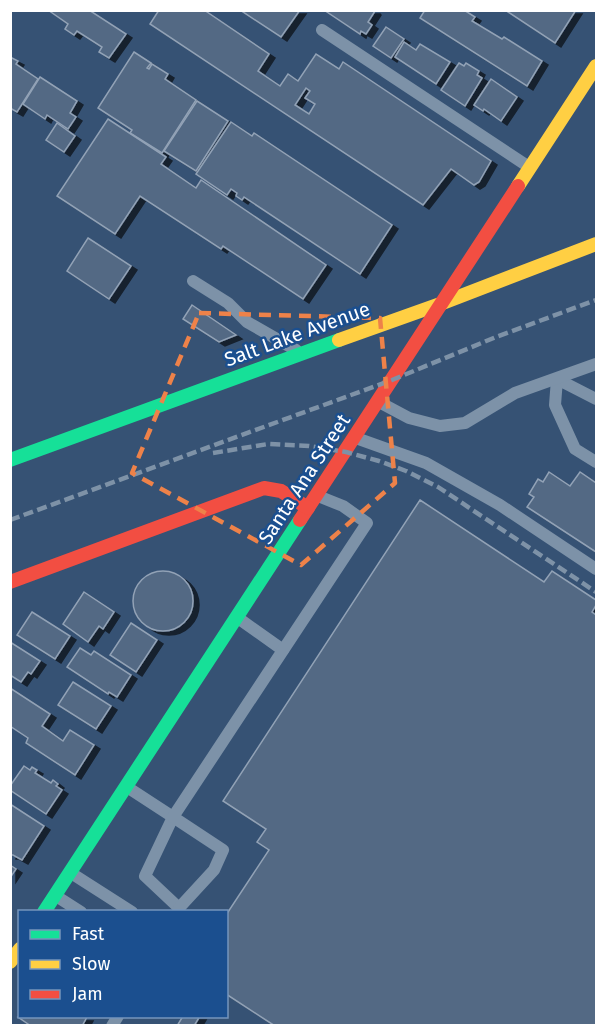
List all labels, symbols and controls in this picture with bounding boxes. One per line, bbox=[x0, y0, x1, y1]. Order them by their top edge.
street label: Salt Lake Avenue bbox=[221, 297, 373, 371]
street label: Santa Ana Street bbox=[253, 409, 355, 549]
legend bbox=[18, 910, 228, 1018]
text: Fast bbox=[72, 923, 105, 945]
text: Slow bbox=[72, 953, 111, 975]
text: Jam bbox=[72, 983, 103, 1005]

